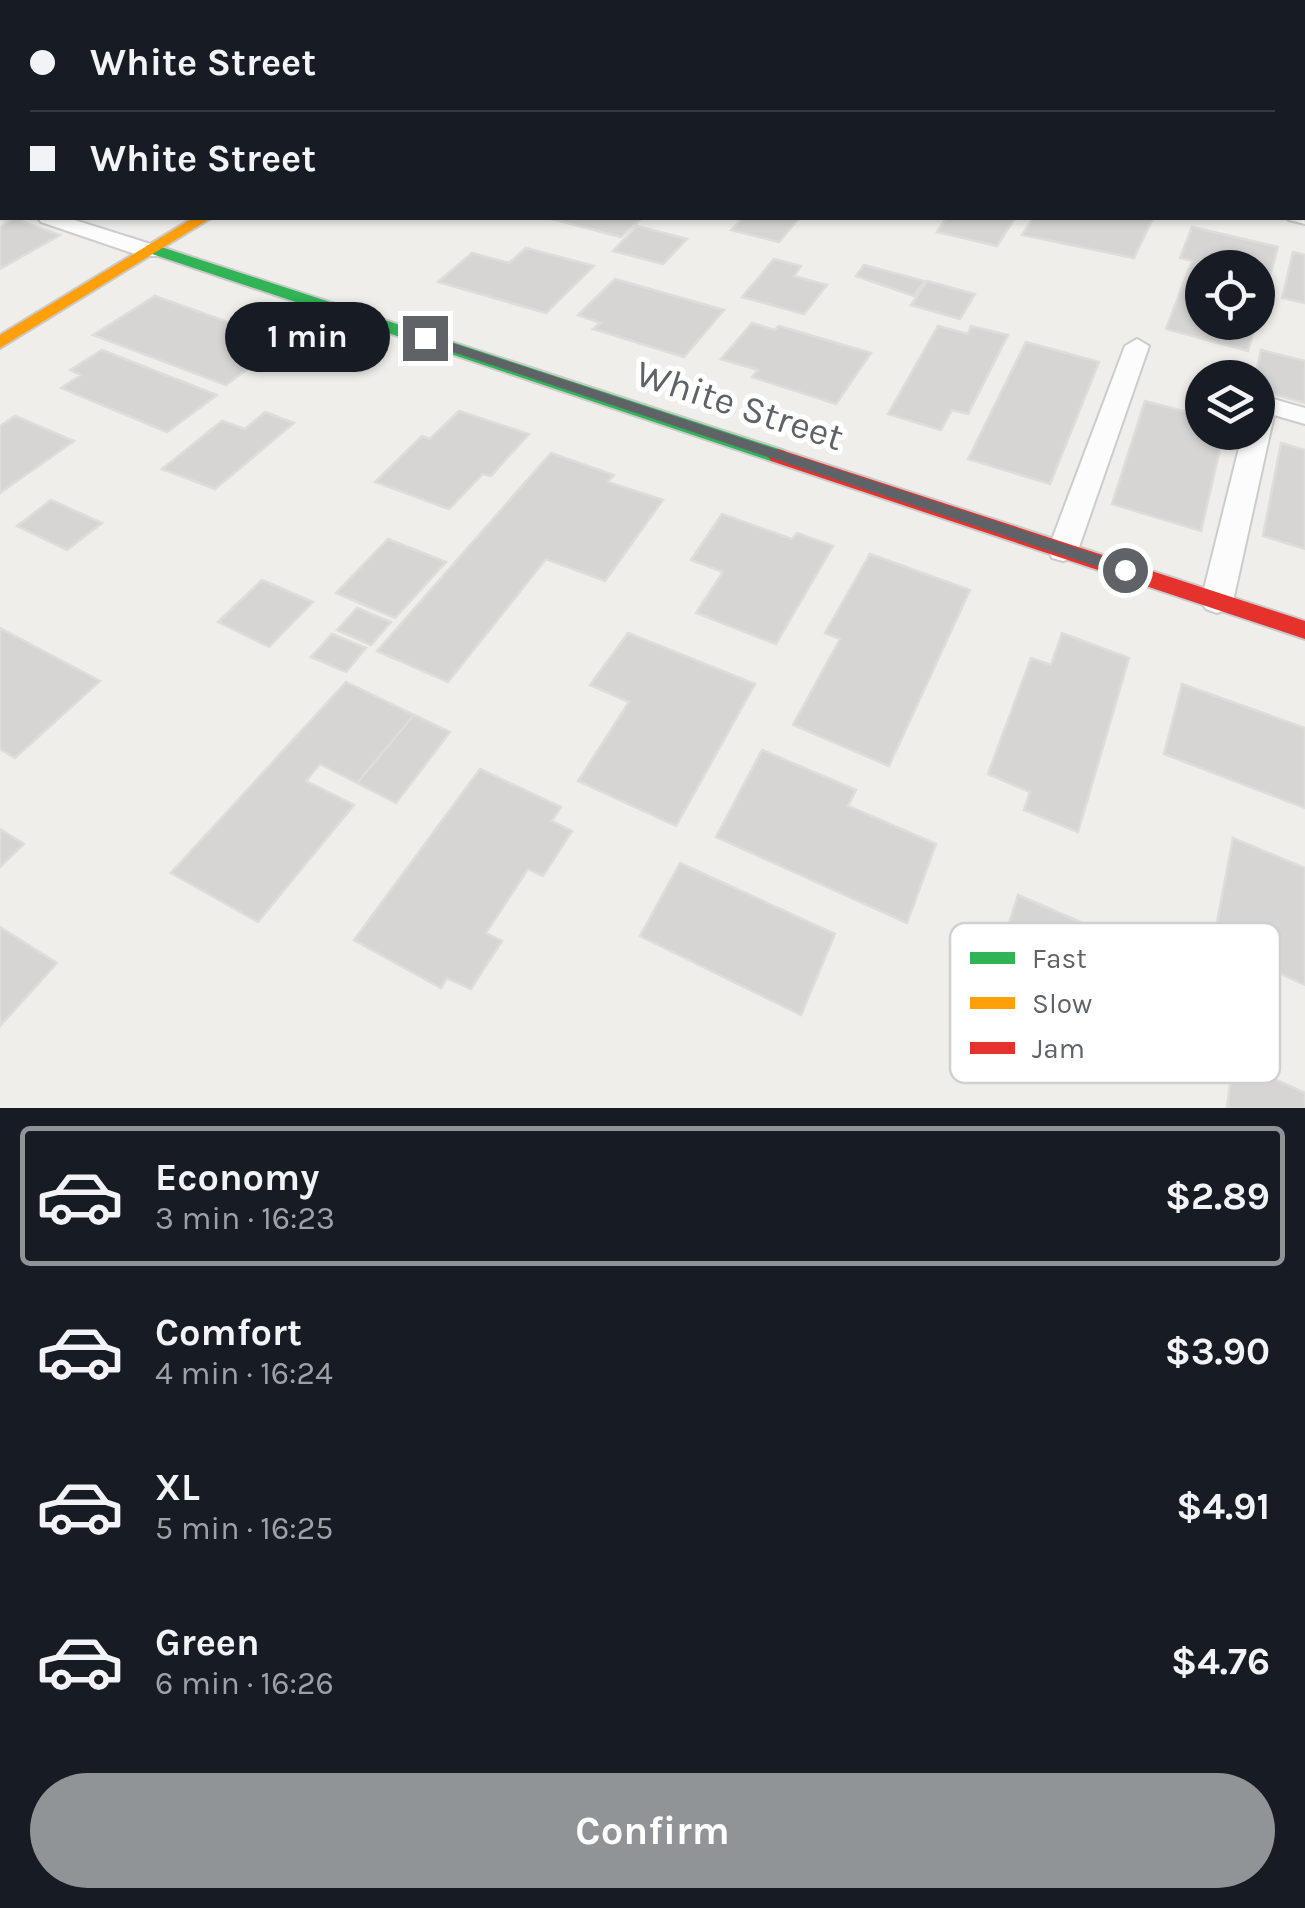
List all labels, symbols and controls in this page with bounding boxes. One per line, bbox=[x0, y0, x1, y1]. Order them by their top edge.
text: White Street bbox=[90, 40, 316, 85]
text: White Street bbox=[90, 136, 316, 181]
map controls bbox=[1185, 250, 1275, 450]
button: locate bbox=[1185, 250, 1275, 340]
callout: 1 min bbox=[225, 303, 390, 373]
route end bbox=[403, 316, 448, 361]
text: 1 min bbox=[267, 318, 348, 355]
street label: White Street bbox=[630, 351, 849, 460]
button: layers bbox=[1185, 360, 1275, 450]
route start bbox=[1103, 548, 1148, 593]
legend bbox=[950, 923, 1280, 1083]
text: Fast bbox=[1032, 942, 1087, 975]
text: Slow bbox=[1032, 987, 1092, 1020]
text: Jam bbox=[1032, 1032, 1085, 1065]
icon: car bbox=[35, 1151, 125, 1241]
text: Economy bbox=[155, 1155, 319, 1200]
text: $2.89 bbox=[1165, 1174, 1270, 1219]
text: 3 min · 16:23 bbox=[155, 1200, 335, 1237]
icon: car bbox=[35, 1306, 125, 1396]
text: Comfort bbox=[155, 1310, 302, 1355]
text: $3.90 bbox=[1165, 1329, 1270, 1374]
text: 4 min · 16:24 bbox=[155, 1355, 333, 1392]
icon: car bbox=[35, 1461, 125, 1551]
text: XL bbox=[155, 1465, 200, 1510]
text: $4.91 bbox=[1176, 1484, 1270, 1529]
text: 5 min · 16:25 bbox=[155, 1510, 333, 1547]
icon: car bbox=[35, 1616, 125, 1706]
text: Green bbox=[155, 1620, 260, 1665]
text: $4.76 bbox=[1171, 1639, 1270, 1684]
text: 6 min · 16:26 bbox=[155, 1665, 334, 1702]
button: Confirm bbox=[30, 1773, 1275, 1888]

